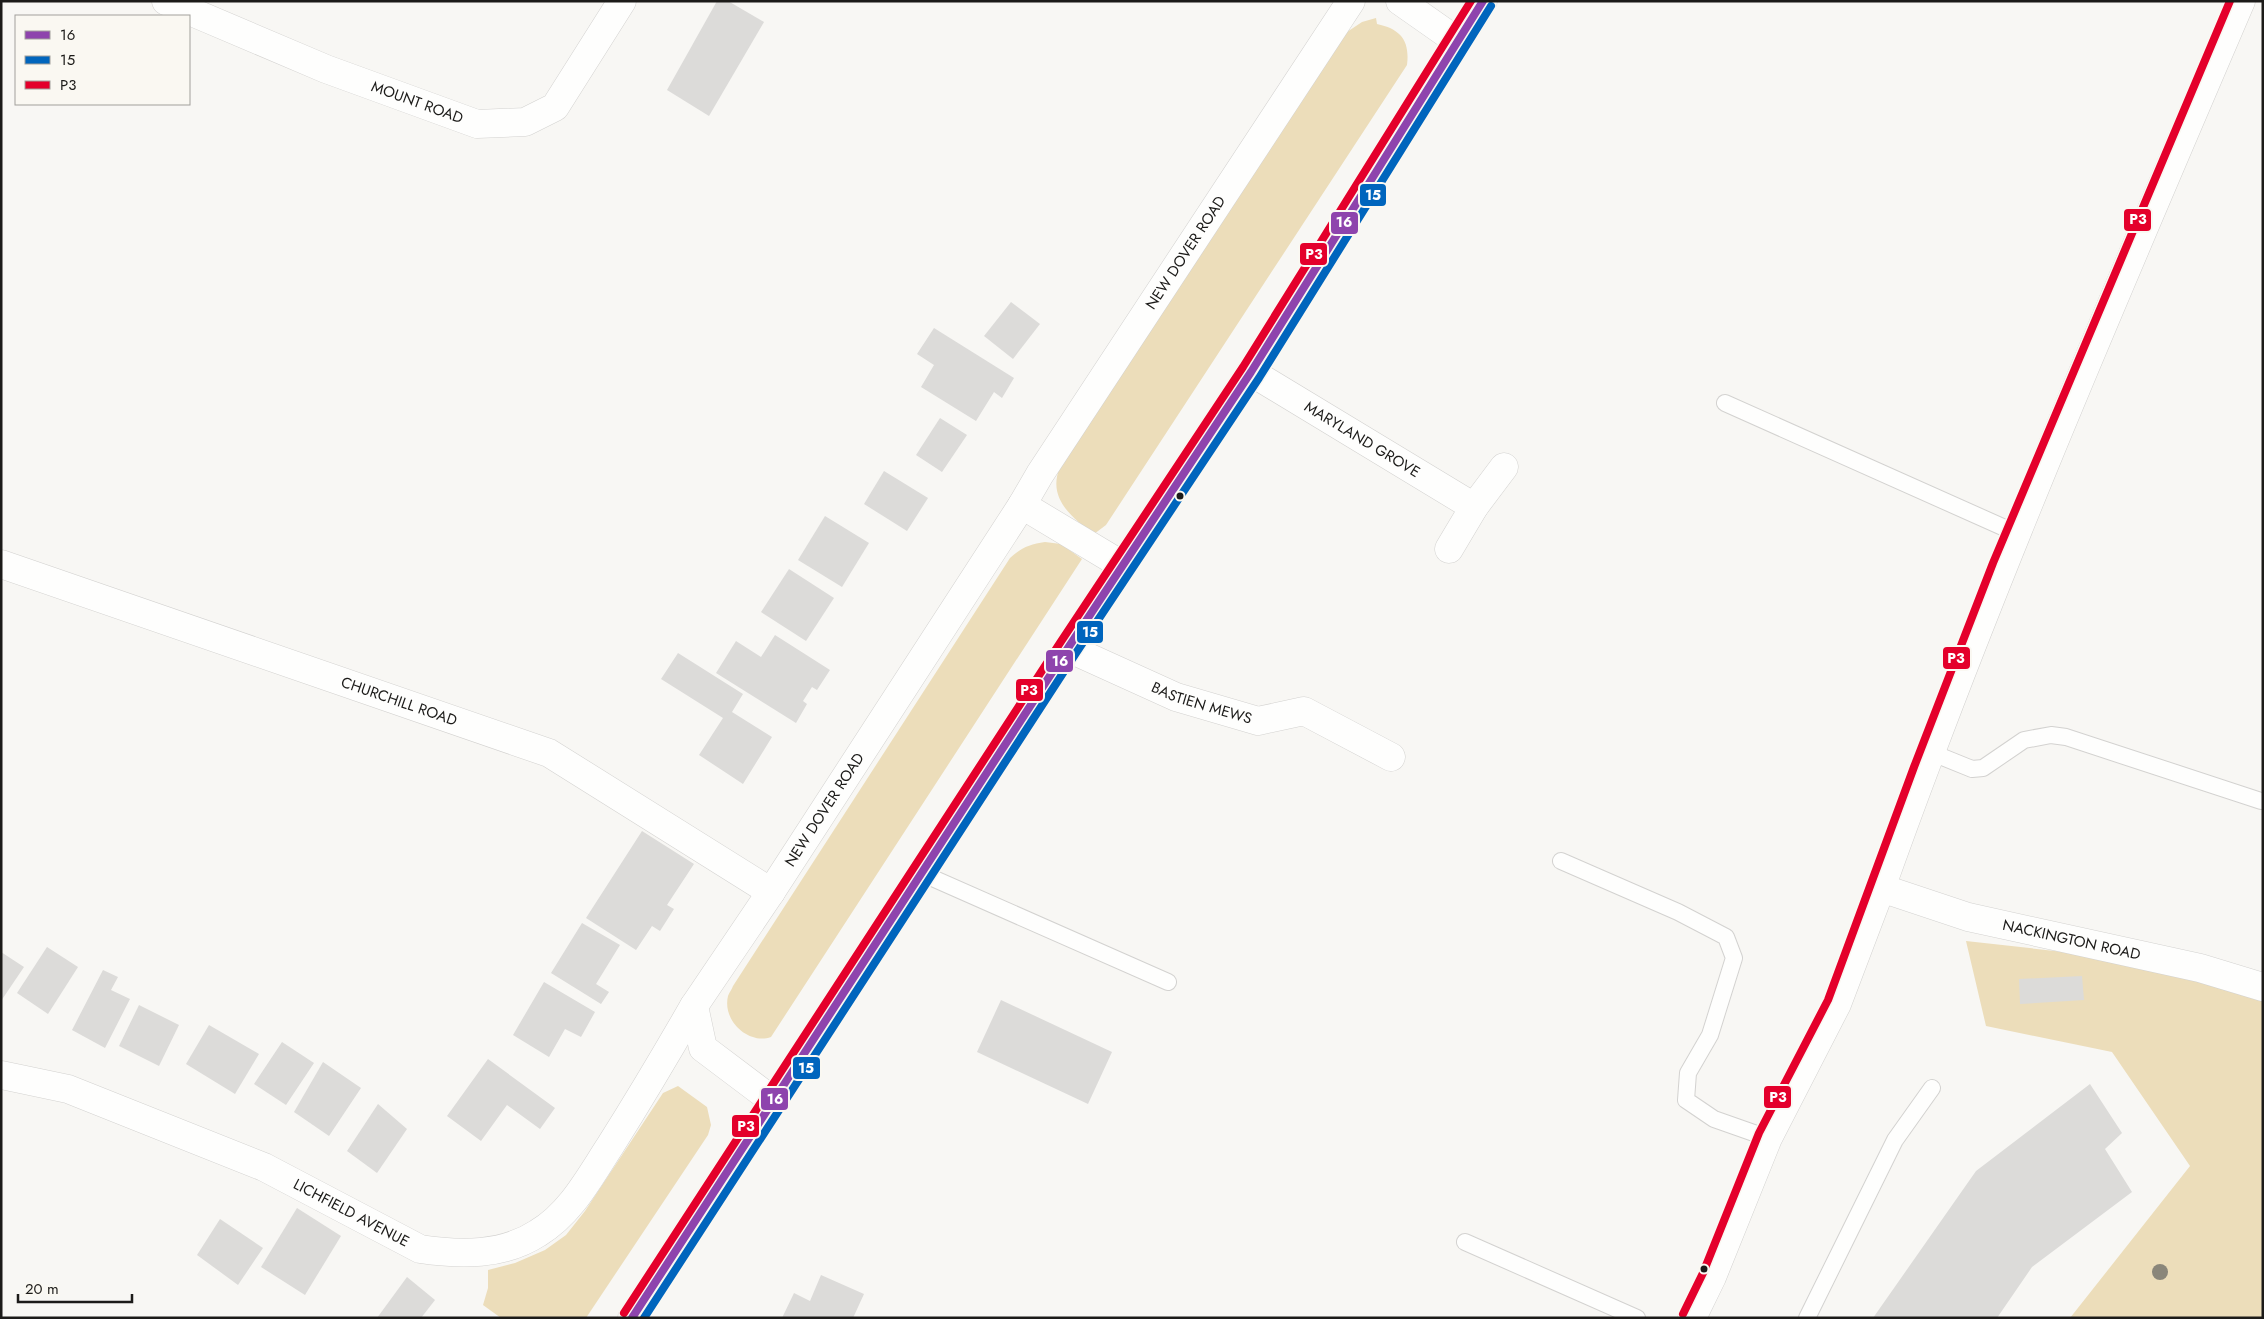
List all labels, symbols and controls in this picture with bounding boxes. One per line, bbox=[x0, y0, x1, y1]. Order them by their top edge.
legend bbox=[15, 15, 190, 105]
text: 16 bbox=[60, 24, 75, 46]
text: 15 bbox=[60, 49, 75, 71]
text: P3 bbox=[60, 74, 76, 96]
street label: MOUNT ROAD bbox=[368, 75, 466, 129]
line badge: 15 bbox=[1359, 183, 1387, 207]
text: 15 bbox=[1365, 185, 1381, 205]
street label: NEW DOVER ROAD bbox=[1140, 191, 1231, 314]
line badge: P3 bbox=[2123, 208, 2152, 232]
text: P3 bbox=[2129, 209, 2147, 229]
line badge: 16 bbox=[1330, 211, 1359, 235]
text: 16 bbox=[1336, 212, 1352, 232]
line badge: P3 bbox=[1299, 242, 1328, 266]
text: P3 bbox=[1305, 244, 1323, 264]
street label: MARYLAND GROVE bbox=[1300, 396, 1424, 483]
unlabelled marker bbox=[1175, 491, 1185, 501]
line badge: 15 bbox=[1076, 620, 1104, 644]
text: 15 bbox=[1082, 622, 1098, 642]
line badge: P3 bbox=[1942, 646, 1971, 670]
text: P3 bbox=[1947, 648, 1965, 668]
line badge: 16 bbox=[1045, 649, 1074, 673]
text: 16 bbox=[1052, 651, 1068, 671]
street label: CHURCHILL ROAD bbox=[338, 671, 460, 731]
street label: BASTIEN MEWS bbox=[1148, 676, 1255, 730]
line badge: P3 bbox=[1015, 678, 1044, 702]
text: P3 bbox=[1020, 680, 1038, 700]
street label: NEW DOVER ROAD bbox=[779, 748, 869, 871]
street label: NACKINGTON ROAD bbox=[2001, 914, 2143, 966]
line badge: 15 bbox=[792, 1056, 821, 1080]
text: 15 bbox=[798, 1058, 814, 1078]
line badge: P3 bbox=[1763, 1085, 1792, 1109]
line badge: 16 bbox=[760, 1087, 789, 1111]
text: P3 bbox=[1769, 1087, 1787, 1107]
text: 16 bbox=[767, 1089, 783, 1109]
line badge: P3 bbox=[731, 1114, 760, 1138]
text: P3 bbox=[737, 1116, 755, 1136]
street label: LICHFIELD AVENUE bbox=[289, 1173, 413, 1252]
unlabelled marker bbox=[1699, 1264, 1709, 1274]
scale bar bbox=[18, 1272, 131, 1304]
text: 20 m bbox=[25, 1278, 59, 1300]

